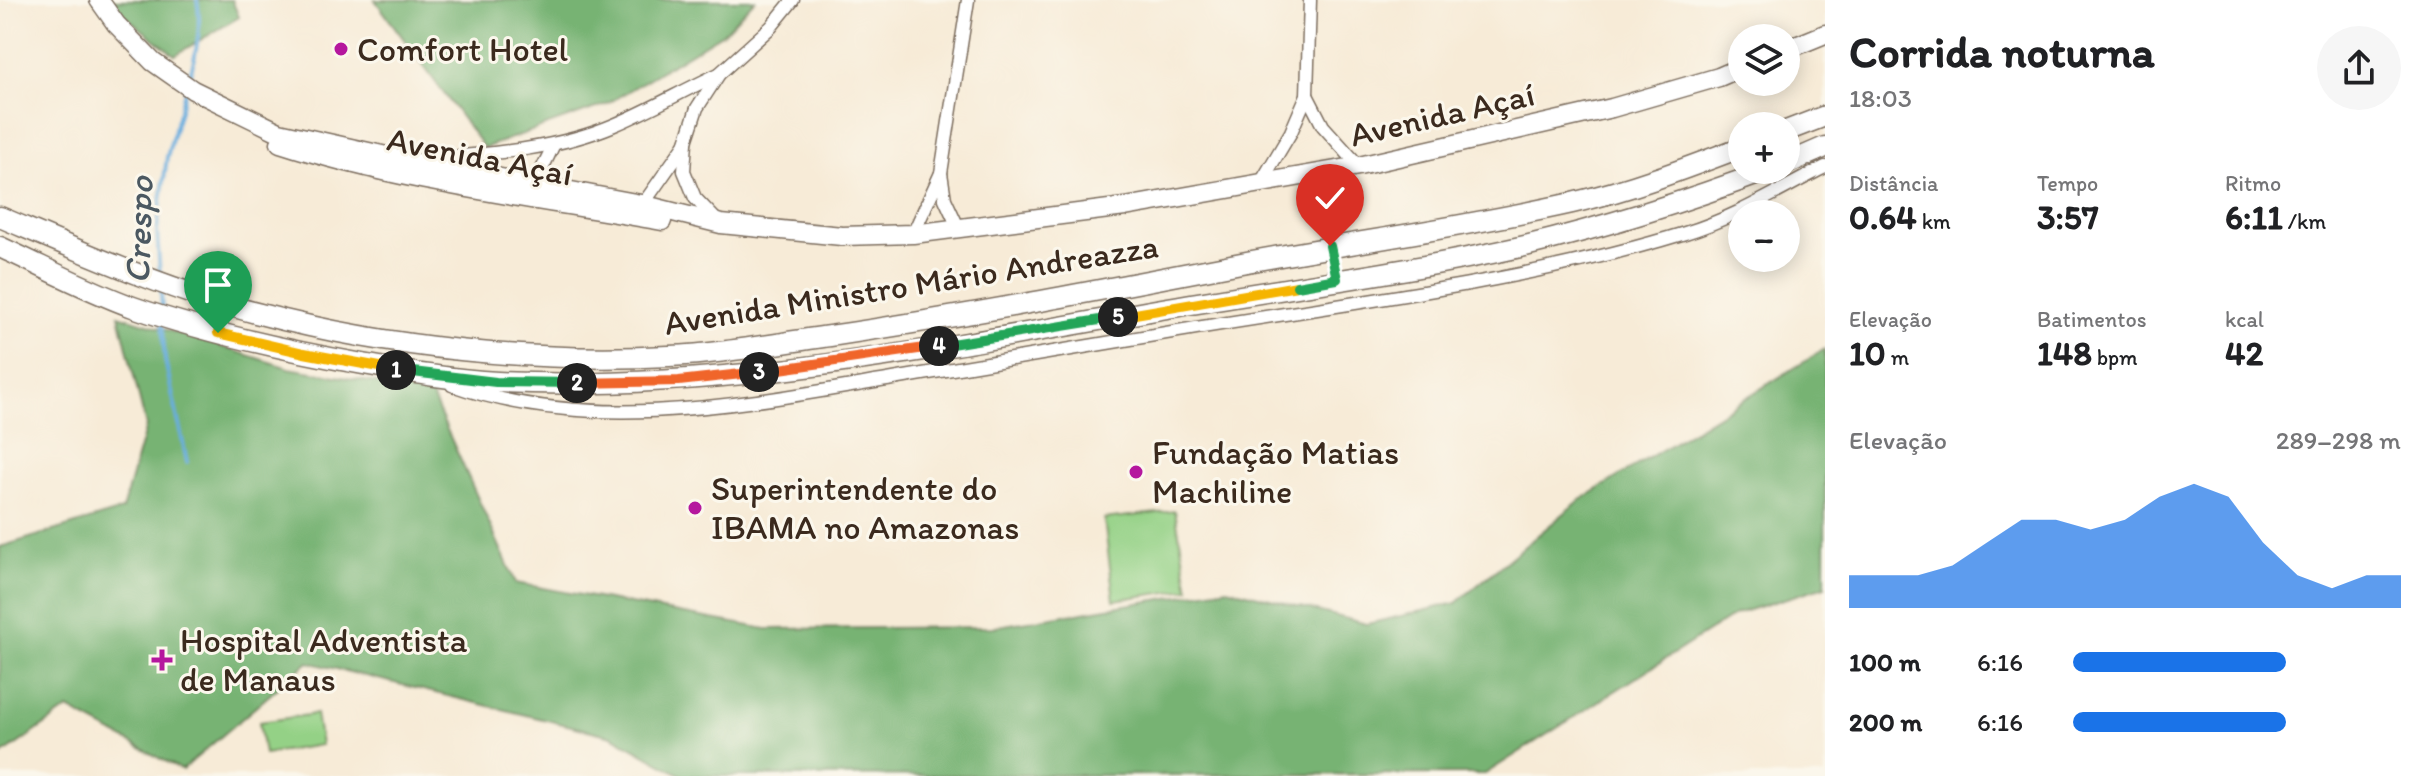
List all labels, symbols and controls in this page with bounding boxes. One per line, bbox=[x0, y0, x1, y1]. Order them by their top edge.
map controls bbox=[1728, 24, 1800, 272]
button: layers bbox=[1728, 24, 1800, 96]
text: Corrida noturna bbox=[1849, 25, 2155, 78]
button: share bbox=[2317, 26, 2401, 110]
place label: Comfort Hotel bbox=[357, 29, 569, 70]
marker: Comfort Hotel bbox=[332, 40, 350, 58]
street label: Avenida Açaí bbox=[1346, 73, 1539, 156]
text: 18:03 bbox=[1849, 82, 1912, 114]
button: + bbox=[1728, 112, 1800, 184]
street label: Avenida Açaí bbox=[384, 118, 576, 195]
pin bbox=[1296, 164, 1364, 246]
text: Distância bbox=[1849, 170, 1939, 197]
text: Tempo bbox=[2037, 170, 2098, 197]
text: Ritmo bbox=[2225, 170, 2281, 197]
water label: Crespo bbox=[115, 174, 162, 285]
icon: check bbox=[1308, 176, 1352, 220]
text: 0.64 bbox=[1849, 197, 1917, 238]
text: 3:57 bbox=[2037, 197, 2099, 238]
text: 6:11 bbox=[2225, 197, 2283, 238]
button: − bbox=[1728, 200, 1800, 272]
text: km bbox=[1917, 208, 1951, 235]
text: /km bbox=[2283, 208, 2326, 235]
street label: Avenida Ministro Mário Andreazza bbox=[661, 225, 1161, 344]
pin bbox=[184, 251, 252, 333]
icon: arrive bbox=[196, 263, 240, 307]
pin: 5 bbox=[1098, 297, 1138, 337]
text: 5 bbox=[1112, 303, 1124, 330]
text: Elevação bbox=[1849, 306, 1932, 333]
text: Batimentos bbox=[2037, 306, 2147, 333]
text: kcal bbox=[2225, 306, 2264, 333]
pin: 4 bbox=[919, 326, 959, 366]
text: 4 bbox=[932, 332, 946, 359]
text: 10 bbox=[1849, 333, 1886, 374]
text: 148 bbox=[2037, 333, 2092, 374]
text: 42 bbox=[2225, 333, 2263, 374]
text: m bbox=[1886, 344, 1909, 371]
text: bpm bbox=[2092, 344, 2138, 371]
pin: 1 bbox=[376, 350, 416, 390]
pin: 3 bbox=[739, 352, 779, 392]
text: 1 bbox=[391, 356, 401, 383]
text: 3 bbox=[753, 358, 765, 385]
pin: 2 bbox=[557, 363, 597, 403]
text: 2 bbox=[571, 369, 583, 396]
text: Elevação bbox=[1849, 424, 1947, 456]
text: 289–298 m bbox=[2276, 424, 2401, 456]
place label: Fundação Matias Machiline bbox=[1152, 432, 1399, 512]
marker: Fundação Matias Machiline bbox=[1127, 463, 1145, 481]
place label: Superintendente do IBAMA no Amazonas bbox=[711, 468, 1019, 548]
marker: Superintendente do IBAMA no Amazonas bbox=[686, 499, 704, 517]
place label: Hospital Adventista de Manaus bbox=[180, 620, 468, 700]
text: 100 m bbox=[1849, 646, 1921, 678]
text: 6:16 bbox=[1977, 646, 2023, 678]
marker: Hospital Adventista de Manaus bbox=[151, 649, 173, 671]
text: 200 m bbox=[1849, 706, 1922, 738]
text: 6:16 bbox=[1977, 706, 2023, 738]

